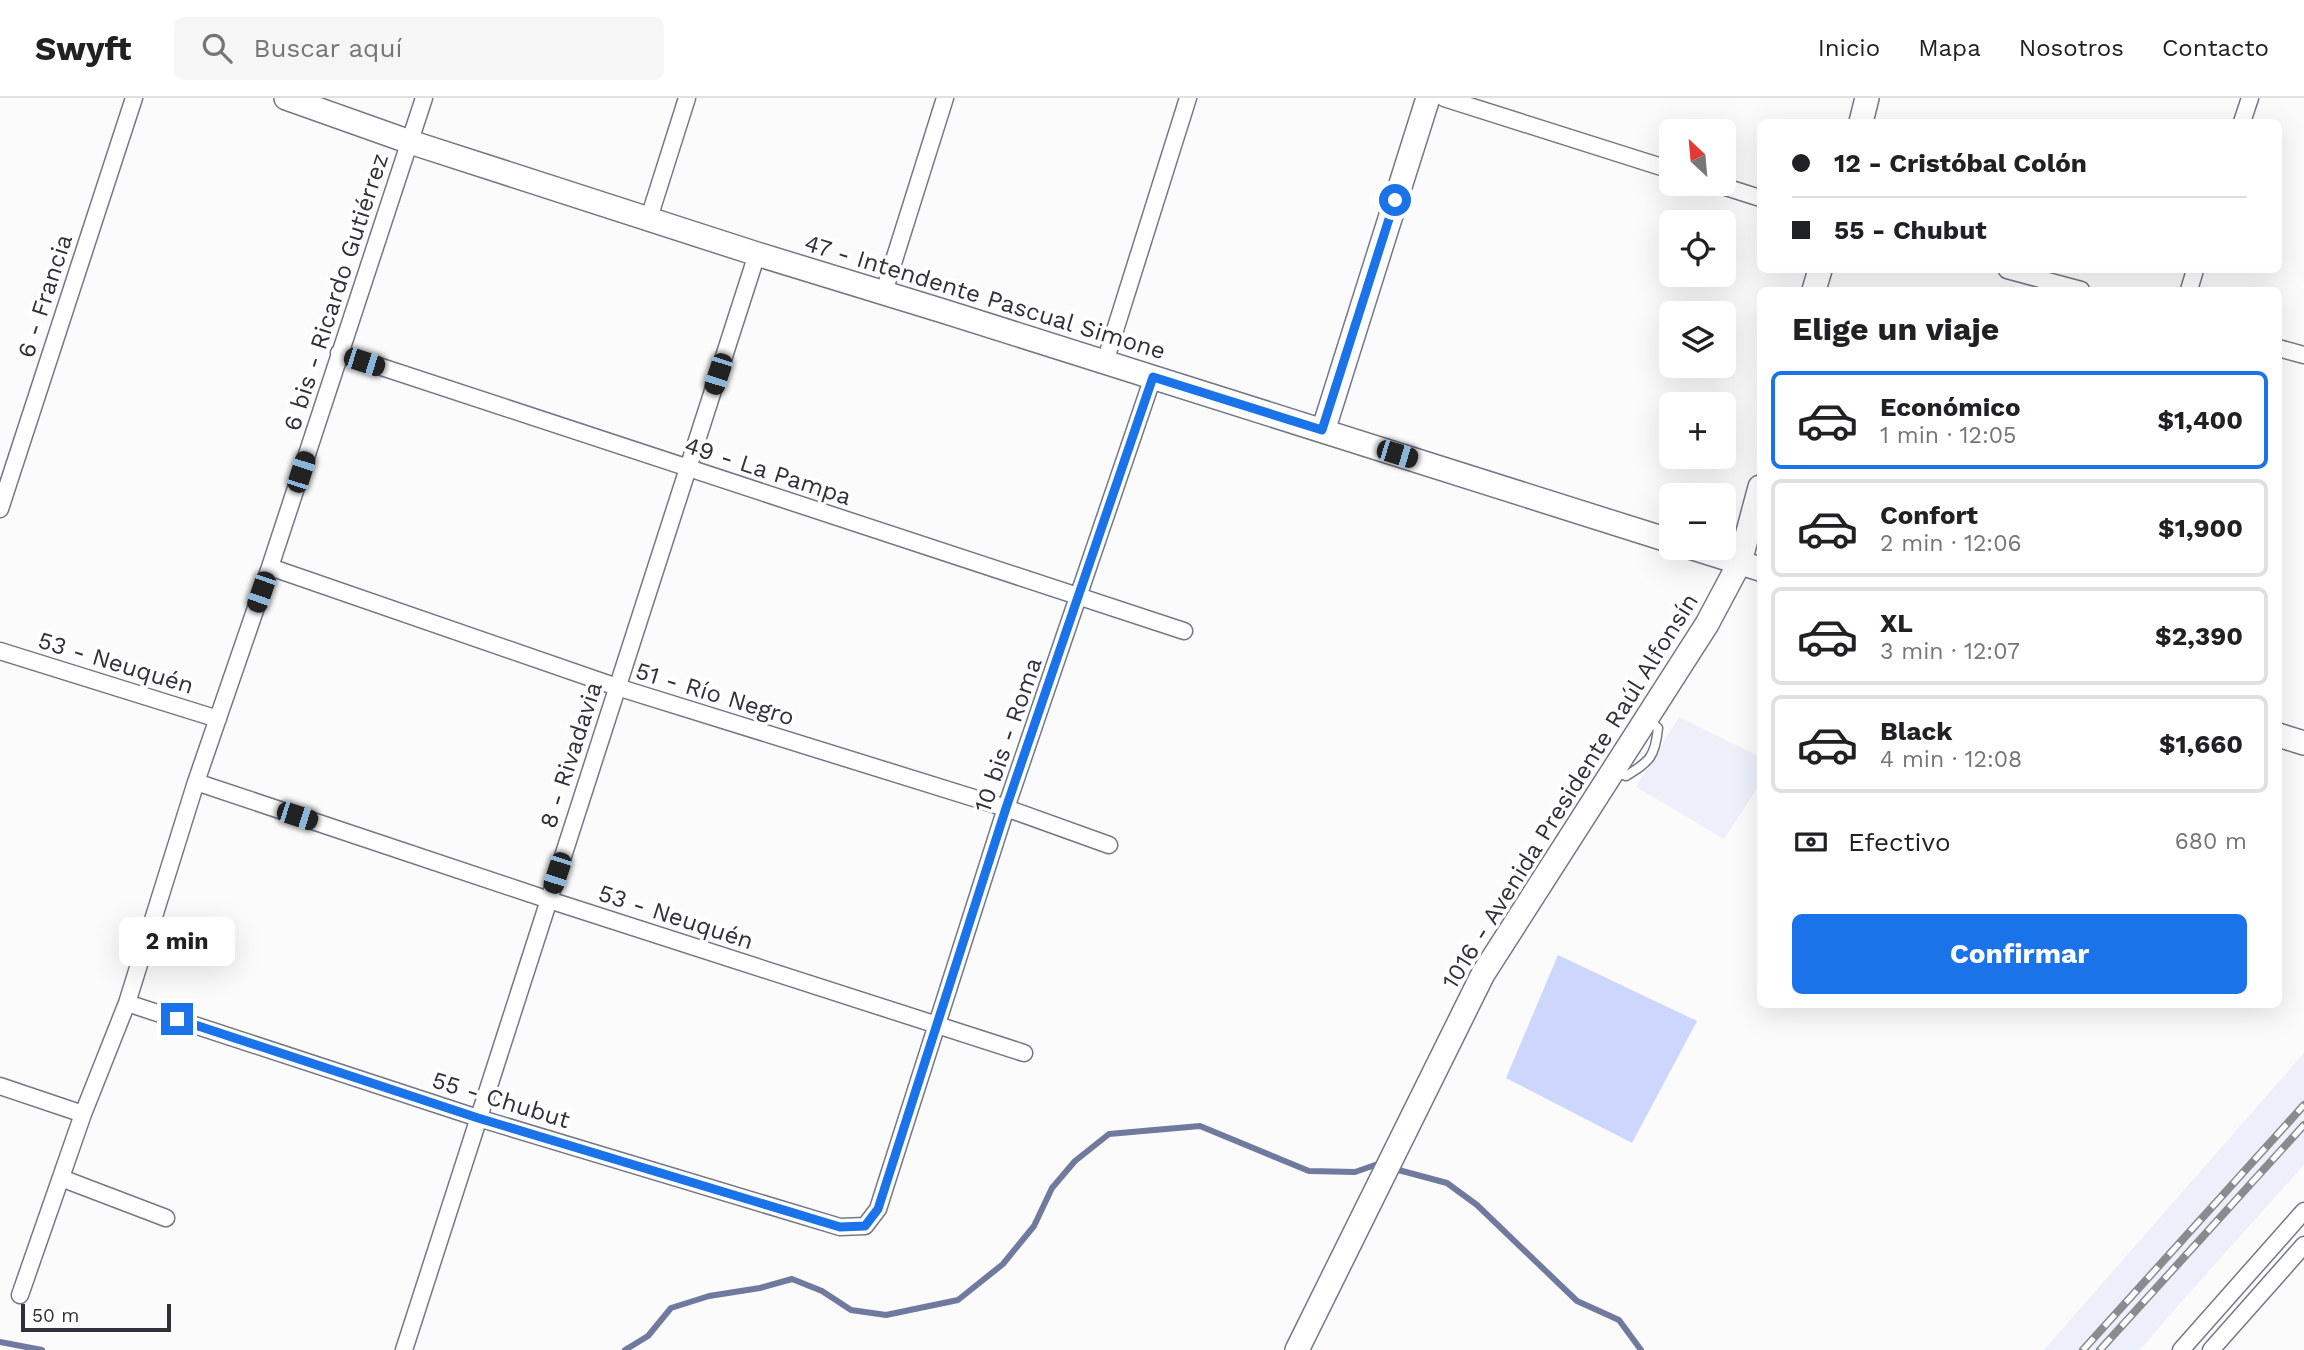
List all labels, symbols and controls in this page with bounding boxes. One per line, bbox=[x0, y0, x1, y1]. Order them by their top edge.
search box bbox=[174, 17, 664, 80]
text: Swyft bbox=[35, 29, 132, 68]
icon: search bbox=[198, 29, 236, 67]
text: Buscar aquí bbox=[254, 33, 402, 63]
text: Inicio bbox=[1818, 34, 1880, 62]
text: Mapa bbox=[1918, 34, 1981, 62]
text: Nosotros bbox=[2019, 34, 2124, 62]
text: Contacto bbox=[2162, 34, 2269, 62]
north arrow bbox=[1659, 119, 1736, 196]
map controls bbox=[1659, 119, 1736, 560]
text: 12 - Cristóbal Colón bbox=[1834, 148, 2087, 178]
street label: 6 bis - Ricardo Gutiérrez bbox=[278, 150, 394, 434]
route start bbox=[1379, 184, 1411, 216]
button: locate bbox=[1659, 210, 1736, 287]
text: 55 - Chubut bbox=[1834, 215, 1987, 245]
street label: 47 - Intendente Pascual Simone bbox=[801, 229, 1169, 365]
street label: 6 - Francia bbox=[12, 231, 78, 361]
button: layers bbox=[1659, 301, 1736, 378]
text: Elige un viaje bbox=[1792, 310, 1999, 348]
car bbox=[341, 346, 388, 378]
car bbox=[702, 351, 735, 397]
icon: car bbox=[1796, 389, 1859, 452]
button: + bbox=[1659, 392, 1736, 469]
text: Económico bbox=[1880, 392, 2021, 422]
text: $1,400 bbox=[2157, 405, 2243, 435]
text: 1 min · 12:05 bbox=[1880, 422, 2016, 449]
street label: 49 - La Pampa bbox=[681, 431, 855, 511]
car bbox=[1374, 438, 1421, 470]
car bbox=[285, 449, 318, 495]
button: − bbox=[1659, 483, 1736, 560]
icon: car bbox=[1796, 497, 1859, 560]
text: Confort bbox=[1880, 500, 1978, 530]
text: $1,900 bbox=[2158, 513, 2243, 543]
text: 2 min · 12:06 bbox=[1880, 530, 2021, 557]
car bbox=[245, 569, 278, 615]
street label: 1016 - Avenida Presidente Raúl Alfonsín bbox=[1436, 588, 1704, 994]
icon: car bbox=[1796, 605, 1859, 668]
text: XL bbox=[1880, 608, 1913, 638]
text: $2,390 bbox=[2155, 621, 2243, 651]
street label: 53 - Neuquén bbox=[35, 626, 197, 700]
text: 3 min · 12:07 bbox=[1880, 638, 2020, 665]
street label: 10 bis - Roma bbox=[968, 654, 1048, 816]
street label: 51 - Río Negro bbox=[632, 657, 798, 731]
street label: 8 - Rivadavia bbox=[534, 678, 608, 832]
icon: car bbox=[1796, 713, 1859, 776]
text: Black bbox=[1880, 716, 1952, 746]
text: $1,660 bbox=[2159, 729, 2243, 759]
text: 4 min · 12:08 bbox=[1880, 746, 2022, 773]
car bbox=[274, 800, 321, 832]
icon: cash bbox=[1792, 823, 1830, 861]
text: Efectivo bbox=[1848, 827, 1951, 857]
text: 680 m bbox=[2175, 828, 2247, 855]
car bbox=[541, 850, 574, 896]
street label: 53 - Neuquén bbox=[595, 879, 757, 955]
button: Confirmar bbox=[1792, 914, 2247, 994]
callout: 2 min bbox=[119, 918, 235, 967]
text: 2 min bbox=[146, 928, 208, 955]
route end bbox=[161, 1003, 193, 1035]
street label: 55 - Chubut bbox=[429, 1066, 573, 1134]
scale bar bbox=[21, 1301, 172, 1333]
text: 50 m bbox=[32, 1304, 79, 1327]

